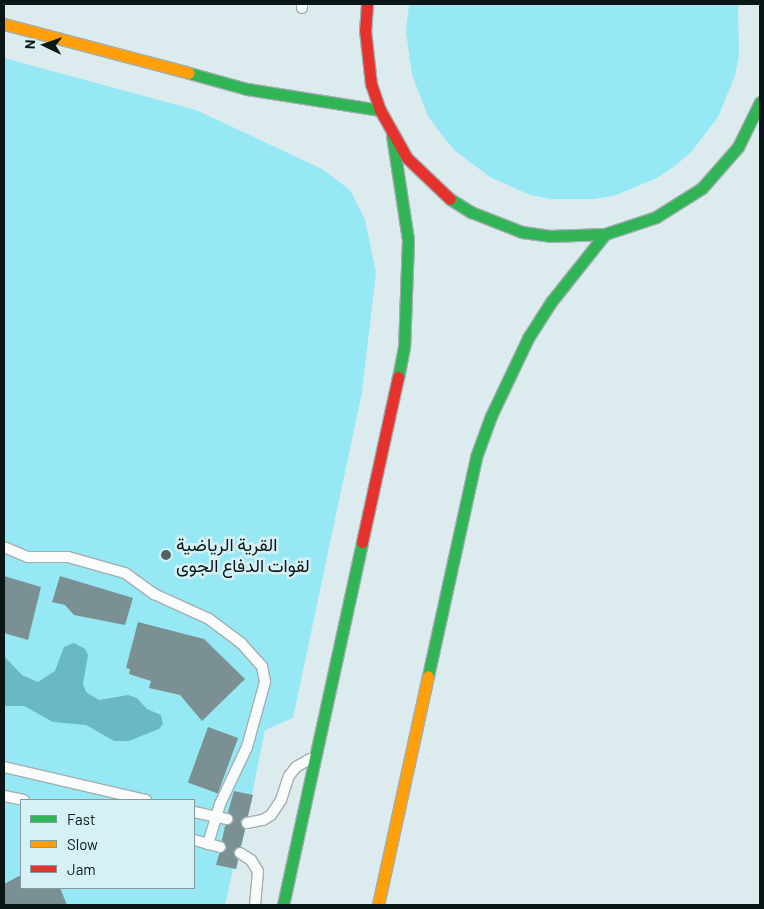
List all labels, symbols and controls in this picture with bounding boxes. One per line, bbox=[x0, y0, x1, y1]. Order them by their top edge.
north arrow bbox=[20, 20, 70, 70]
text: N bbox=[21, 39, 38, 49]
place label: القرية الرياضية لقوات الدفاع الجوى bbox=[176, 534, 310, 576]
marker: القرية الرياضية لقوات الدفاع الجوى bbox=[160, 549, 172, 561]
legend bbox=[20, 799, 195, 889]
text: Fast bbox=[67, 810, 95, 828]
text: Slow bbox=[67, 835, 98, 853]
text: Jam bbox=[67, 860, 96, 878]

